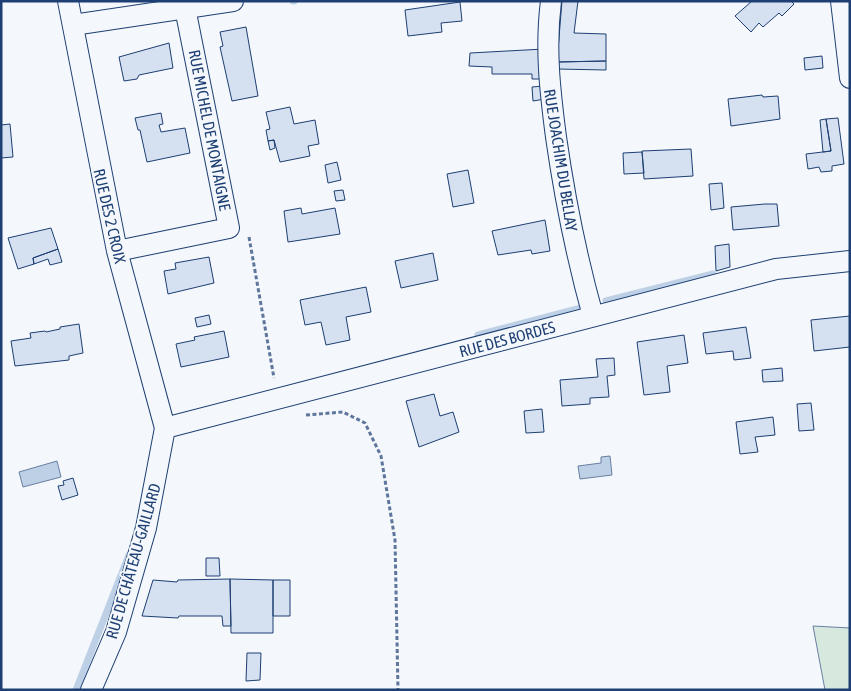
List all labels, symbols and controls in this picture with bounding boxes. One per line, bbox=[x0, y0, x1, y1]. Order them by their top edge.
street label: RUE MICHEL DE MONTAIGNE bbox=[186, 48, 234, 212]
street label: RUE JOACHIM DU BELLAY bbox=[541, 88, 581, 233]
street label: RUE DES 2 CROIX bbox=[90, 167, 130, 266]
street label: RUE DES BORDES bbox=[457, 317, 557, 360]
street label: RUE DE CHÂTEAU-GAILLARD bbox=[102, 481, 164, 641]

